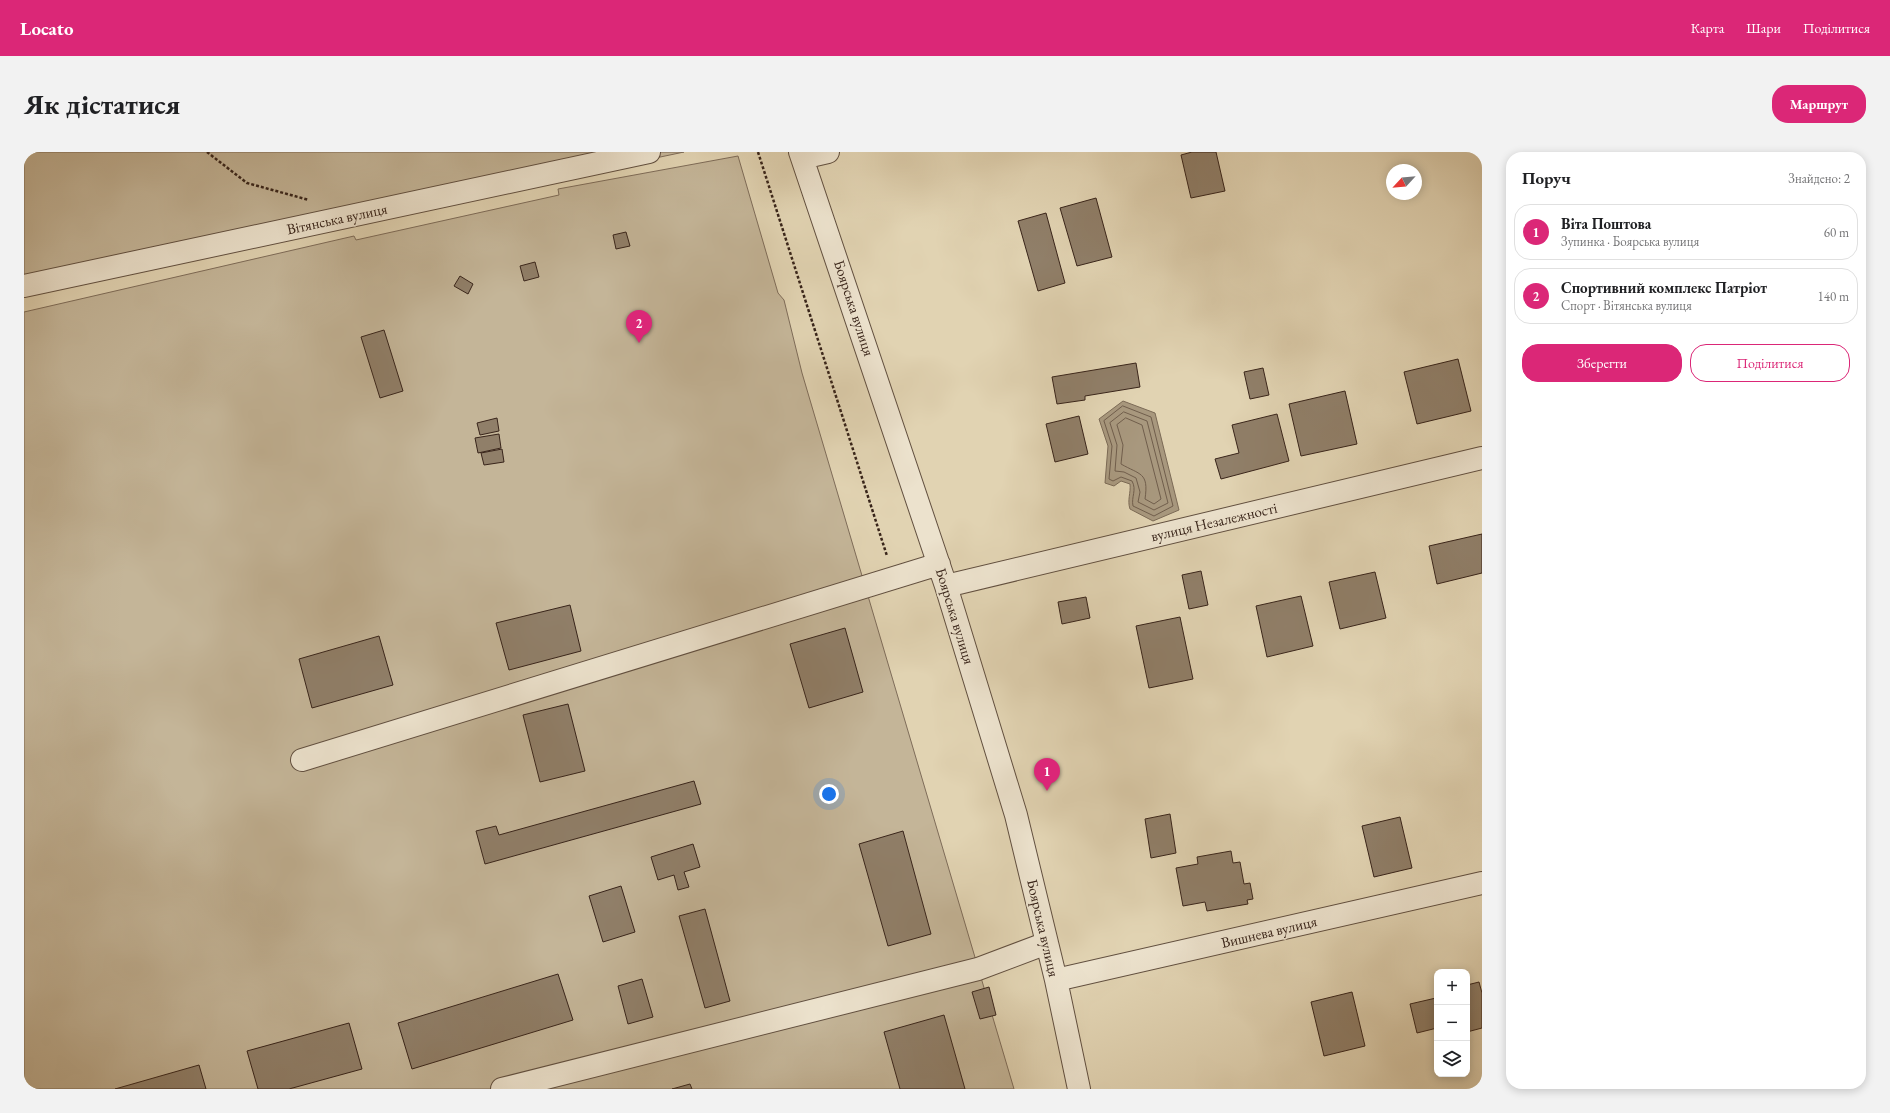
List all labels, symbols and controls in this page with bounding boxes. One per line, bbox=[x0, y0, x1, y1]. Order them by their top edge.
text: Locato bbox=[20, 16, 74, 41]
text: Карта bbox=[1691, 19, 1724, 37]
text: Шари bbox=[1746, 19, 1781, 37]
text: Поділитися bbox=[1803, 19, 1870, 37]
button: Маршрут bbox=[1772, 85, 1866, 123]
text: Як дістатися bbox=[24, 86, 180, 122]
north arrow bbox=[1386, 164, 1422, 200]
text: Поруч bbox=[1522, 167, 1571, 189]
text: Знайдено: 2 bbox=[1788, 170, 1850, 187]
street label: Вітянська вулиця bbox=[285, 199, 389, 238]
text: Віта Поштова bbox=[1561, 214, 1651, 233]
text: 1 bbox=[1533, 224, 1539, 241]
text: 60 m bbox=[1824, 224, 1849, 241]
text: Зупинка · Боярська вулиця bbox=[1561, 233, 1699, 250]
street label: Боярська вулиця bbox=[830, 257, 879, 359]
text: Спортивний комплекс Патріот bbox=[1561, 278, 1767, 297]
text: 2 bbox=[1533, 288, 1539, 305]
text: 140 m bbox=[1818, 288, 1849, 305]
text: Спорт · Вітянська вулиця bbox=[1561, 297, 1692, 314]
pin: 2 bbox=[626, 310, 652, 343]
button: Зберегти bbox=[1522, 344, 1682, 382]
button: Поділитися bbox=[1690, 344, 1850, 382]
street label: вулиця Незалежності bbox=[1149, 498, 1279, 545]
street label: Боярська вулиця bbox=[932, 565, 979, 667]
pin: 1 bbox=[1034, 758, 1060, 791]
your location bbox=[819, 784, 839, 804]
street label: Боярська вулиця bbox=[1023, 877, 1064, 979]
street label: Вишнева вулиця bbox=[1219, 911, 1319, 952]
map controls bbox=[1434, 969, 1470, 1077]
button: + bbox=[1434, 969, 1470, 1005]
button: − bbox=[1434, 1005, 1470, 1041]
button: layers bbox=[1434, 1041, 1470, 1077]

